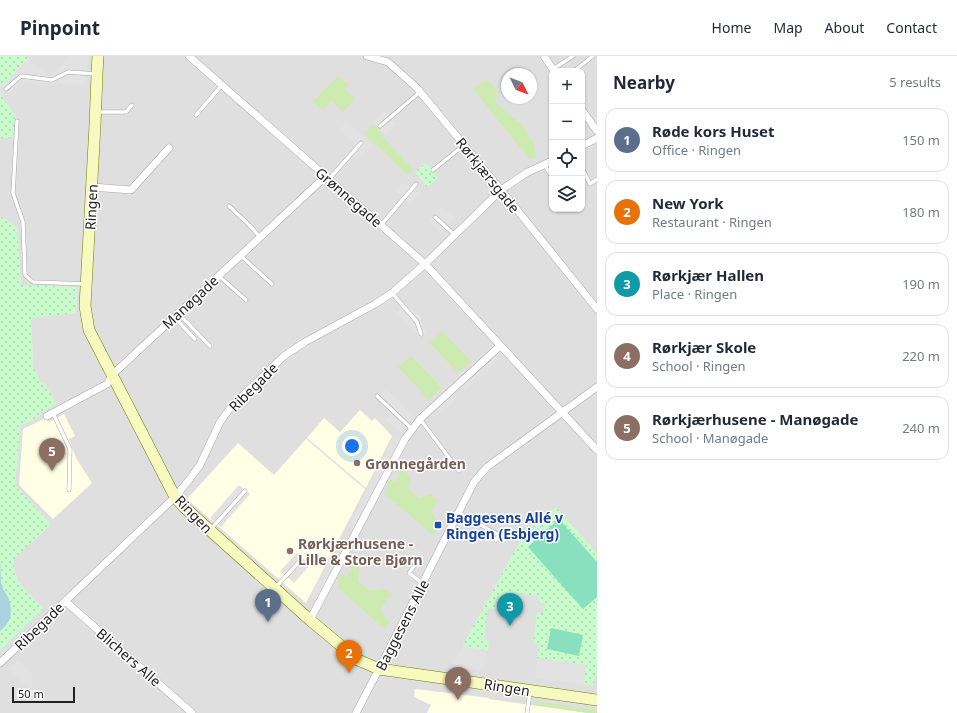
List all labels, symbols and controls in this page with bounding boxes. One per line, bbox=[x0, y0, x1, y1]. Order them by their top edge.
text: Pinpoint bbox=[20, 15, 100, 41]
text: Home bbox=[712, 18, 751, 37]
text: Map bbox=[773, 18, 803, 37]
text: About bbox=[825, 18, 864, 37]
text: Contact bbox=[886, 18, 937, 37]
north arrow bbox=[501, 68, 537, 104]
map controls bbox=[549, 68, 585, 212]
button: + bbox=[549, 68, 585, 104]
text: Nearby bbox=[613, 71, 675, 94]
text: 5 results bbox=[889, 73, 941, 91]
button: − bbox=[549, 104, 585, 140]
text: Røde kors Huset bbox=[652, 121, 775, 141]
text: 1 bbox=[623, 131, 631, 149]
text: 150 m bbox=[902, 131, 940, 149]
street label: Rørkjærsgade bbox=[452, 133, 524, 217]
button: locate bbox=[549, 140, 585, 176]
text: Office · Ringen bbox=[652, 141, 741, 159]
street label: Grønnegade bbox=[312, 163, 386, 231]
button: layers bbox=[549, 176, 585, 212]
street label: Ringen bbox=[80, 183, 102, 231]
text: New York bbox=[652, 193, 724, 213]
text: 2 bbox=[623, 203, 631, 221]
text: 180 m bbox=[902, 203, 940, 221]
text: Restaurant · Ringen bbox=[652, 213, 772, 231]
text: Rørkjær Hallen bbox=[652, 265, 764, 285]
street label: Manøgade bbox=[158, 271, 222, 333]
text: 3 bbox=[623, 275, 631, 293]
text: 190 m bbox=[902, 275, 940, 293]
text: Place · Ringen bbox=[652, 285, 737, 303]
text: Rørkjær Skole bbox=[652, 337, 756, 357]
text: 4 bbox=[623, 347, 631, 365]
text: 220 m bbox=[902, 347, 940, 365]
text: School · Ringen bbox=[652, 357, 746, 375]
street label: Ribegade bbox=[224, 358, 282, 416]
text: Rørkjærhusene - Manøgade bbox=[652, 409, 858, 429]
text: 5 bbox=[623, 419, 631, 437]
text: 240 m bbox=[902, 419, 940, 437]
text: School · Manøgade bbox=[652, 429, 768, 447]
your location bbox=[342, 436, 362, 456]
pin: 5 bbox=[39, 438, 65, 471]
place label: Grønnegården bbox=[365, 454, 466, 473]
marker: Grønnegården bbox=[352, 458, 362, 468]
street label: Ringen bbox=[171, 491, 217, 537]
place label: Baggesens Allé v Ringen (Esbjerg) bbox=[446, 508, 563, 543]
marker: Baggesens Allé v Ringen (Esbjerg) bbox=[433, 520, 443, 530]
place label: Rørkjærhusene - Lille & Store Bjørn bbox=[298, 534, 423, 569]
marker: Rørkjærhusene - Lille & Store Bjørn bbox=[285, 546, 295, 556]
street label: Baggesens Alle bbox=[371, 576, 433, 674]
pin: 1 bbox=[255, 589, 281, 622]
pin: 3 bbox=[497, 593, 523, 626]
street label: Ribegade bbox=[10, 598, 68, 654]
street label: Blichers Alle bbox=[93, 624, 165, 690]
pin: 2 bbox=[336, 640, 362, 673]
pin: 4 bbox=[445, 667, 471, 700]
street label: Ringen bbox=[483, 674, 531, 700]
scale bar bbox=[12, 685, 75, 704]
text: 50 m bbox=[18, 686, 44, 701]

